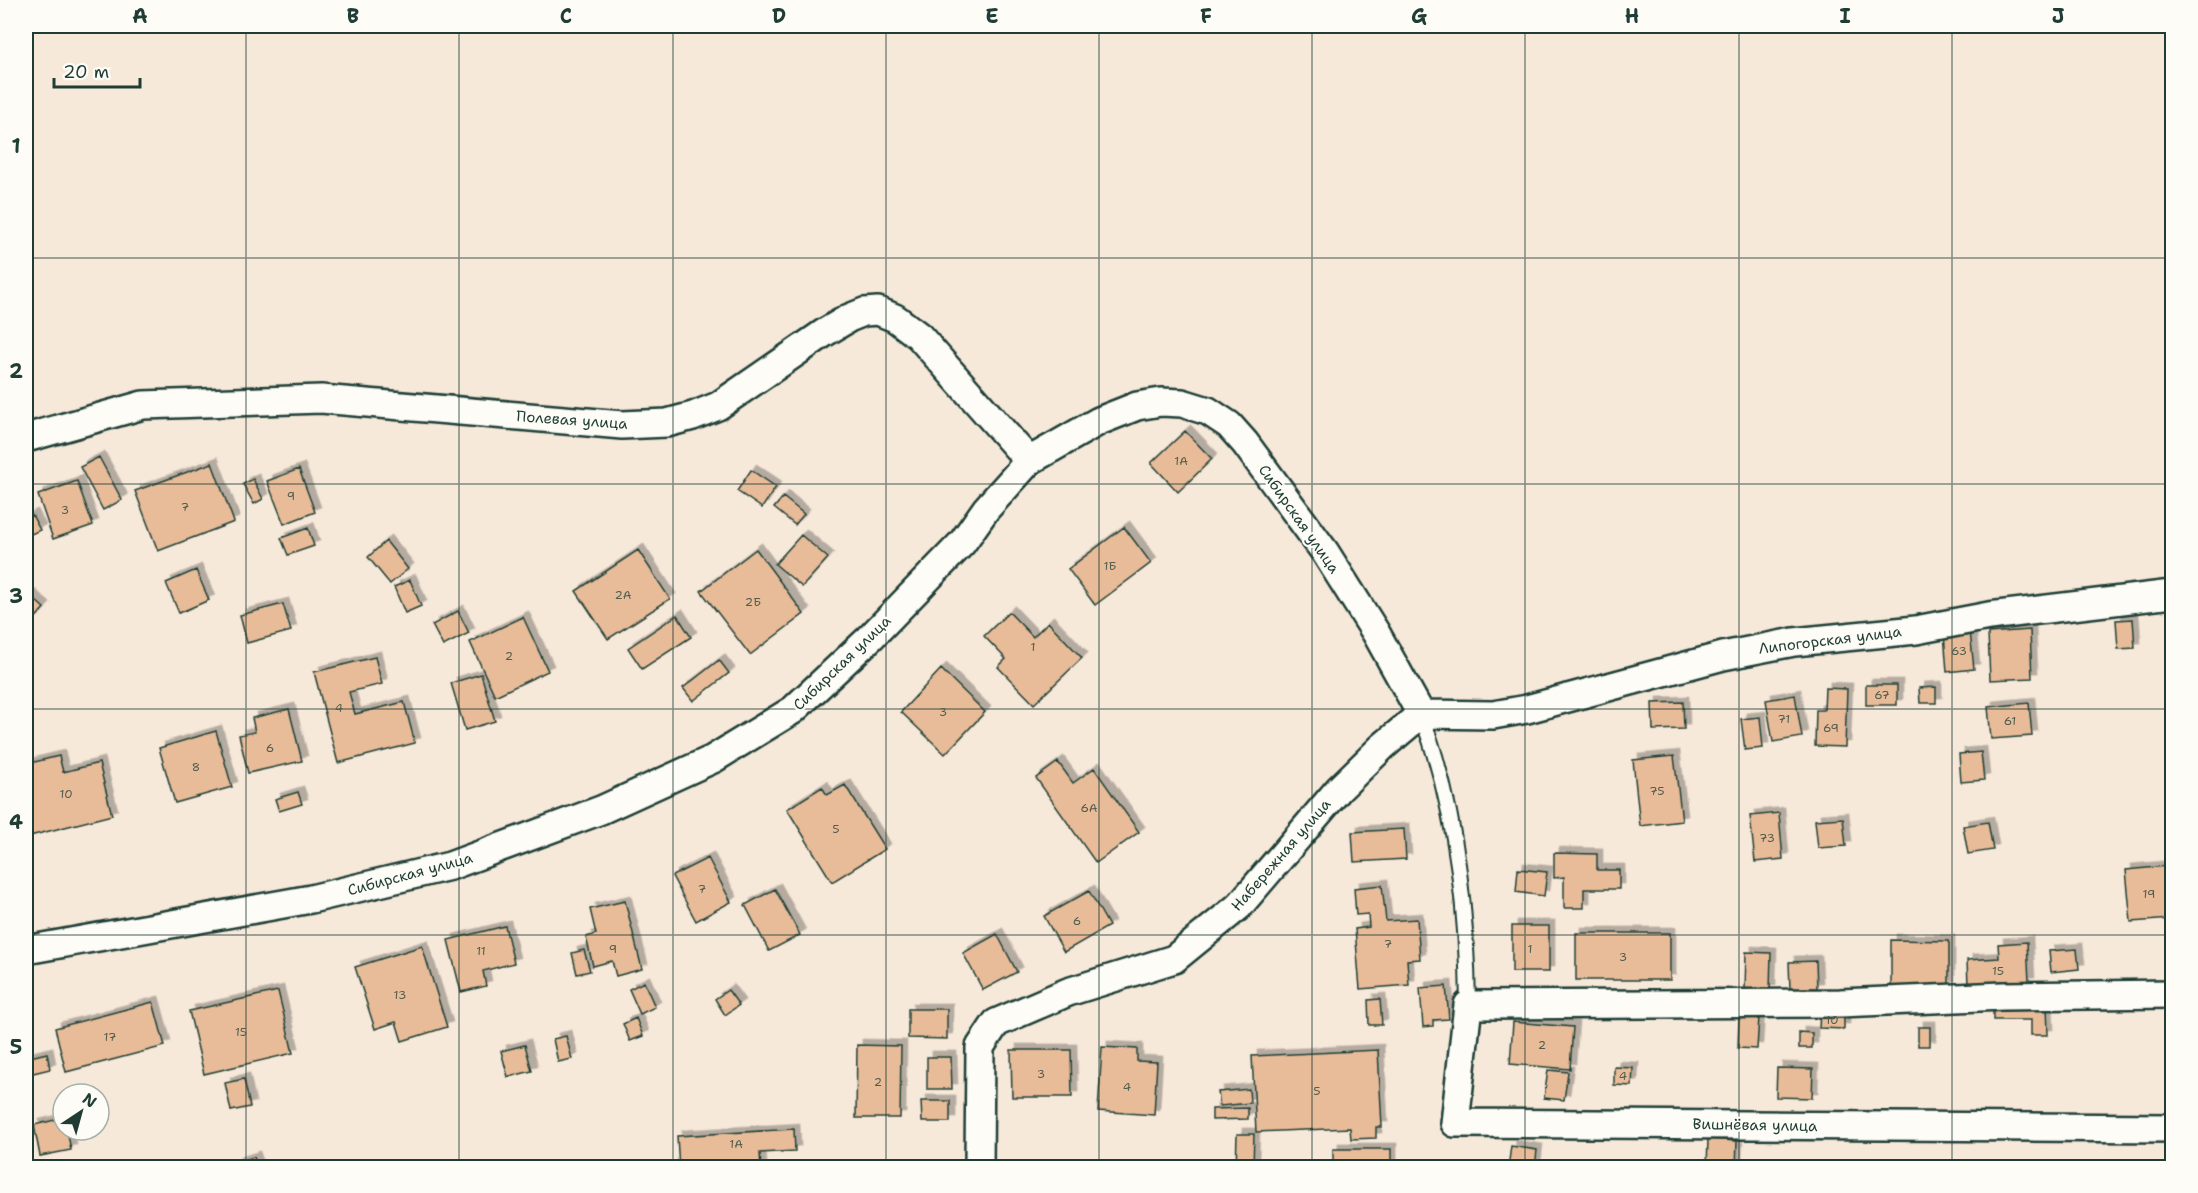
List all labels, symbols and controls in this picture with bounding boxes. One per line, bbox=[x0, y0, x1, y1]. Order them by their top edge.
text: A bbox=[132, 3, 148, 29]
text: B bbox=[347, 3, 359, 29]
text: C bbox=[560, 3, 572, 29]
text: D bbox=[772, 3, 786, 29]
text: E bbox=[985, 3, 999, 29]
text: F bbox=[1200, 3, 1212, 29]
text: G bbox=[1411, 3, 1427, 29]
text: H bbox=[1625, 3, 1639, 29]
text: I bbox=[1839, 3, 1851, 29]
text: J bbox=[2052, 3, 2065, 29]
scale bar bbox=[54, 51, 140, 89]
text: 20 m bbox=[63, 60, 109, 84]
text: 1 bbox=[11, 133, 21, 159]
text: 2 bbox=[9, 358, 23, 384]
street label: Полевая улица bbox=[516, 406, 629, 434]
house number: 1А bbox=[1174, 453, 1188, 469]
street label: Сибирская улица bbox=[1254, 461, 1344, 578]
house number: 9 bbox=[287, 488, 295, 504]
house number: 7 bbox=[181, 499, 189, 515]
house number: 3 bbox=[61, 502, 69, 518]
house number: 1Б bbox=[1104, 558, 1117, 574]
text: 3 bbox=[9, 583, 23, 609]
house number: 2А bbox=[614, 587, 632, 603]
house number: 2Б bbox=[745, 594, 761, 610]
street label: Сибирская улица bbox=[789, 611, 896, 715]
street label: Липогорская улица bbox=[1757, 621, 1903, 659]
house number: 1 bbox=[1030, 639, 1036, 655]
house number: 63 bbox=[1951, 643, 1967, 659]
house number: 2 bbox=[505, 648, 513, 664]
house number: 67 bbox=[1874, 687, 1890, 703]
house number: 4 bbox=[335, 700, 343, 716]
house number: 3 bbox=[939, 704, 947, 720]
house number: 71 bbox=[1778, 711, 1790, 727]
house number: 61 bbox=[2004, 713, 2016, 729]
house number: 69 bbox=[1823, 720, 1839, 736]
house number: 6 bbox=[266, 740, 274, 756]
house number: 8 bbox=[192, 759, 200, 775]
house number: 75 bbox=[1649, 783, 1665, 799]
house number: 10 bbox=[59, 786, 73, 802]
street label: Набережная улица bbox=[1227, 794, 1336, 915]
house number: 6А bbox=[1080, 800, 1098, 816]
text: 4 bbox=[9, 809, 23, 835]
house number: 5 bbox=[832, 821, 840, 837]
house number: 73 bbox=[1759, 830, 1775, 846]
street label: Сибирская улица bbox=[345, 848, 475, 900]
house number: 7 bbox=[698, 881, 706, 897]
house number: 19 bbox=[2143, 886, 2155, 902]
house number: 6 bbox=[1073, 913, 1081, 929]
house number: 7 bbox=[1384, 936, 1392, 952]
house number: 9 bbox=[609, 941, 617, 957]
house number: 1 bbox=[1527, 941, 1533, 957]
house number: 11 bbox=[476, 943, 486, 959]
house number: 3 bbox=[1619, 949, 1627, 965]
house number: 15 bbox=[1992, 963, 2004, 979]
house number: 13 bbox=[394, 987, 406, 1003]
house number: 10 bbox=[1825, 1012, 1839, 1028]
house number: 15 bbox=[235, 1024, 247, 1040]
house number: 17 bbox=[104, 1029, 116, 1045]
text: 5 bbox=[10, 1034, 22, 1060]
house number: 2 bbox=[1538, 1037, 1546, 1053]
house number: 3 bbox=[1037, 1066, 1045, 1082]
house number: 4 bbox=[1619, 1068, 1627, 1084]
house number: 2 bbox=[874, 1074, 882, 1090]
house number: 4 bbox=[1123, 1079, 1131, 1095]
north arrow bbox=[51, 1082, 111, 1142]
house number: 5 bbox=[1313, 1083, 1321, 1099]
text: N bbox=[78, 1088, 101, 1112]
street label: Вишнёвая улица bbox=[1692, 1114, 1818, 1136]
house number: 1А bbox=[729, 1136, 743, 1152]

